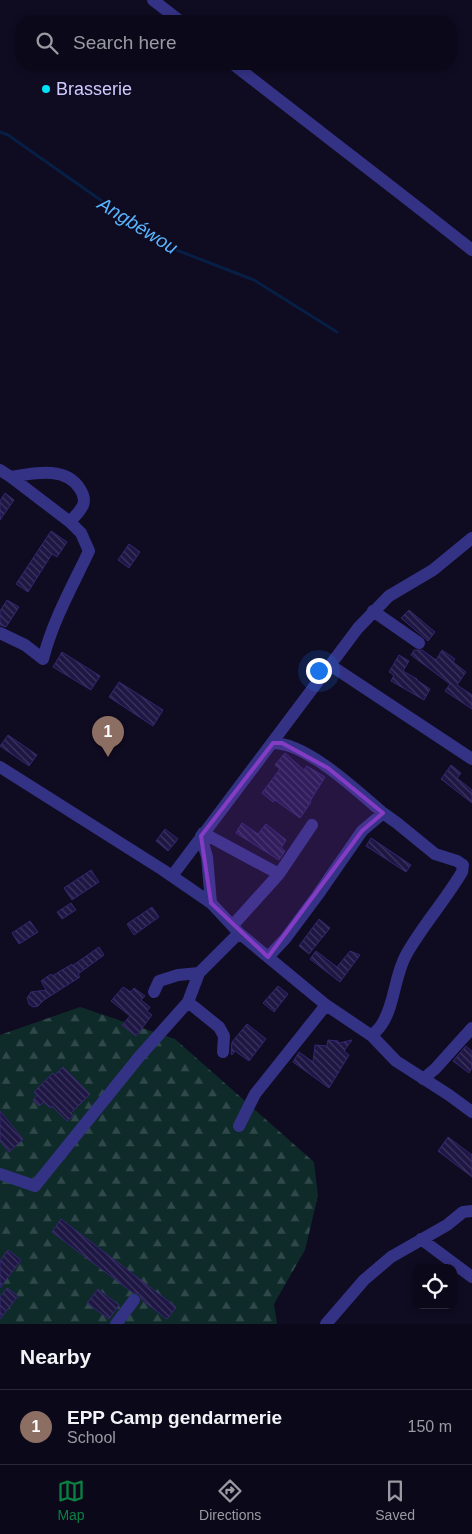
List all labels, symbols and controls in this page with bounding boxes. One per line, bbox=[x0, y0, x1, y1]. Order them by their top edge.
search box bbox=[15, 15, 457, 70]
icon: search bbox=[33, 29, 61, 57]
text: Search here bbox=[73, 32, 177, 53]
place label: Brasserie bbox=[56, 79, 132, 99]
marker: Brasserie bbox=[40, 83, 52, 95]
water label: Angbéwou bbox=[93, 192, 182, 258]
your location bbox=[306, 658, 332, 684]
pin: 1 bbox=[92, 716, 124, 757]
map controls bbox=[412, 1264, 457, 1309]
button: locate bbox=[412, 1264, 457, 1309]
text: Nearby bbox=[20, 1345, 91, 1368]
text: EPP Camp gendarmerie bbox=[67, 1407, 282, 1428]
text: 1 bbox=[32, 1418, 40, 1435]
text: 150 m bbox=[408, 1418, 452, 1435]
text: School bbox=[67, 1429, 116, 1446]
tab: Map bbox=[57, 1477, 85, 1523]
tab: Directions bbox=[199, 1477, 261, 1523]
tab: Saved bbox=[375, 1477, 415, 1523]

